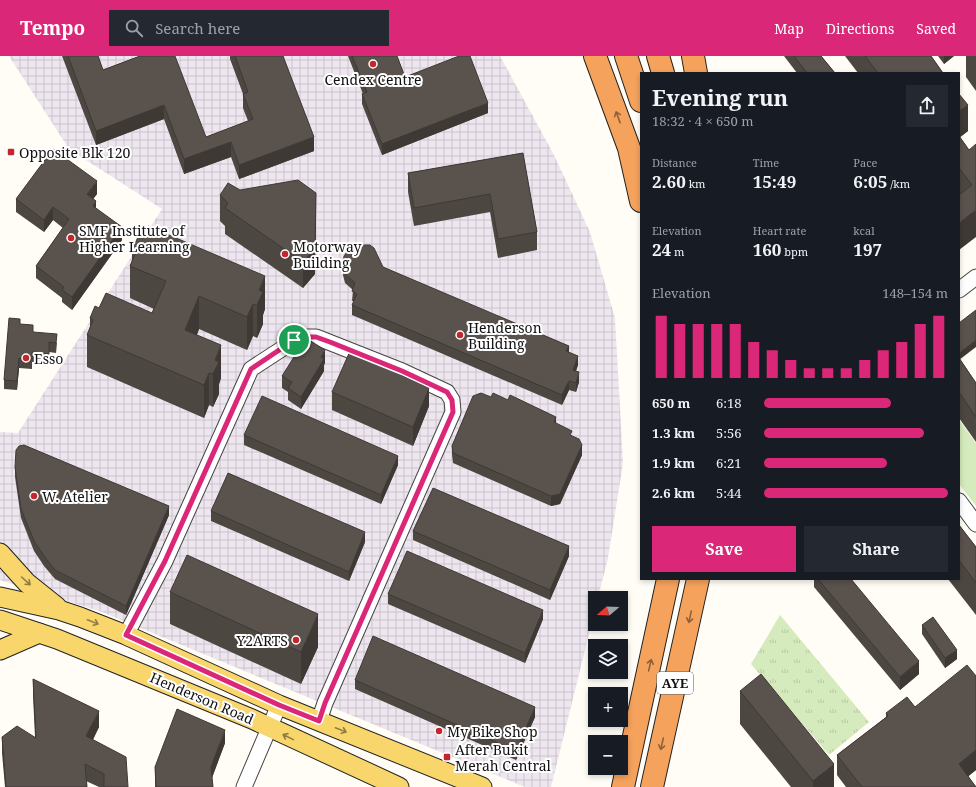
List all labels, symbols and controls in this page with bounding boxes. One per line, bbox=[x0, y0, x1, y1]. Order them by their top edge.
search box bbox=[109, 10, 389, 46]
text: Tempo bbox=[20, 15, 85, 41]
icon: search bbox=[123, 17, 145, 39]
text: Search here bbox=[155, 18, 240, 38]
text: Map bbox=[774, 19, 804, 38]
text: Directions bbox=[826, 19, 894, 38]
text: Saved bbox=[916, 19, 956, 38]
marker: Cendex Centre bbox=[368, 59, 378, 69]
place label: Cendex Centre bbox=[324, 70, 422, 89]
text: Evening run bbox=[652, 82, 788, 112]
button: share bbox=[906, 85, 948, 127]
one-way arrow bbox=[613, 111, 621, 123]
text: 18:32 · 4 × 650 m bbox=[652, 112, 754, 130]
place label: Opposite Blk 120 bbox=[19, 143, 130, 162]
marker: Opposite Blk 120 bbox=[6, 147, 16, 157]
text: Distance bbox=[652, 155, 697, 170]
text: Time bbox=[753, 155, 779, 170]
text: Pace bbox=[853, 155, 877, 170]
text: 2.60 bbox=[652, 170, 686, 193]
text: 15:49 bbox=[753, 170, 796, 193]
text: 6:05 bbox=[853, 170, 887, 193]
text: km bbox=[686, 176, 706, 191]
text: /km bbox=[887, 176, 910, 191]
place label: SMF Institute of Higher Learning bbox=[79, 221, 190, 256]
text: Elevation bbox=[652, 223, 702, 238]
text: Heart rate bbox=[753, 223, 806, 238]
text: kcal bbox=[853, 223, 875, 238]
marker: SMF Institute of Higher Learning bbox=[66, 233, 76, 243]
place label: Motorway Building bbox=[293, 237, 361, 272]
text: 24 bbox=[652, 238, 671, 261]
text: 160 bbox=[753, 238, 781, 261]
text: 197 bbox=[853, 238, 882, 261]
text: m bbox=[671, 244, 684, 259]
text: bpm bbox=[781, 244, 808, 259]
marker: Motorway Building bbox=[280, 249, 290, 259]
text: Elevation bbox=[652, 284, 711, 302]
text: 148–154 m bbox=[882, 284, 948, 302]
place label: Henderson Building bbox=[468, 318, 542, 353]
pin bbox=[277, 323, 311, 357]
icon: arrive bbox=[283, 329, 305, 351]
marker: Henderson Building bbox=[455, 330, 465, 340]
place label: Esso bbox=[34, 349, 63, 368]
marker: Esso bbox=[21, 353, 31, 363]
text: 650 m bbox=[652, 394, 690, 412]
text: 6:18 bbox=[716, 394, 742, 412]
text: 1.3 km bbox=[652, 424, 695, 442]
text: 5:56 bbox=[716, 424, 742, 442]
text: 1.9 km bbox=[652, 454, 695, 472]
text: 6:21 bbox=[716, 454, 742, 472]
text: 2.6 km bbox=[652, 484, 695, 502]
text: 5:44 bbox=[716, 484, 742, 502]
place label: W. Atelier bbox=[42, 487, 108, 506]
marker: W. Atelier bbox=[29, 491, 39, 501]
button: Save bbox=[652, 526, 796, 572]
button: Share bbox=[804, 526, 948, 572]
one-way arrow bbox=[21, 577, 31, 586]
north arrow bbox=[588, 591, 628, 631]
map controls bbox=[588, 591, 628, 775]
one-way arrow bbox=[685, 610, 693, 623]
one-way arrow bbox=[86, 618, 98, 626]
place label: Y2ARTS bbox=[235, 631, 288, 650]
marker: Y2ARTS bbox=[291, 635, 301, 645]
button: layers bbox=[588, 639, 628, 679]
one-way arrow bbox=[647, 659, 654, 672]
street label: Henderson Road bbox=[147, 668, 257, 729]
road number: AYE bbox=[657, 672, 693, 694]
button: + bbox=[588, 687, 628, 727]
place label: My Bike Shop bbox=[447, 722, 538, 741]
one-way arrow bbox=[335, 726, 347, 734]
marker: My Bike Shop bbox=[434, 726, 444, 736]
one-way arrow bbox=[282, 733, 294, 740]
button: − bbox=[588, 735, 628, 775]
one-way arrow bbox=[657, 737, 665, 750]
place label: After Bukit Merah Central bbox=[455, 740, 552, 775]
marker: After Bukit Merah Central bbox=[442, 752, 452, 762]

